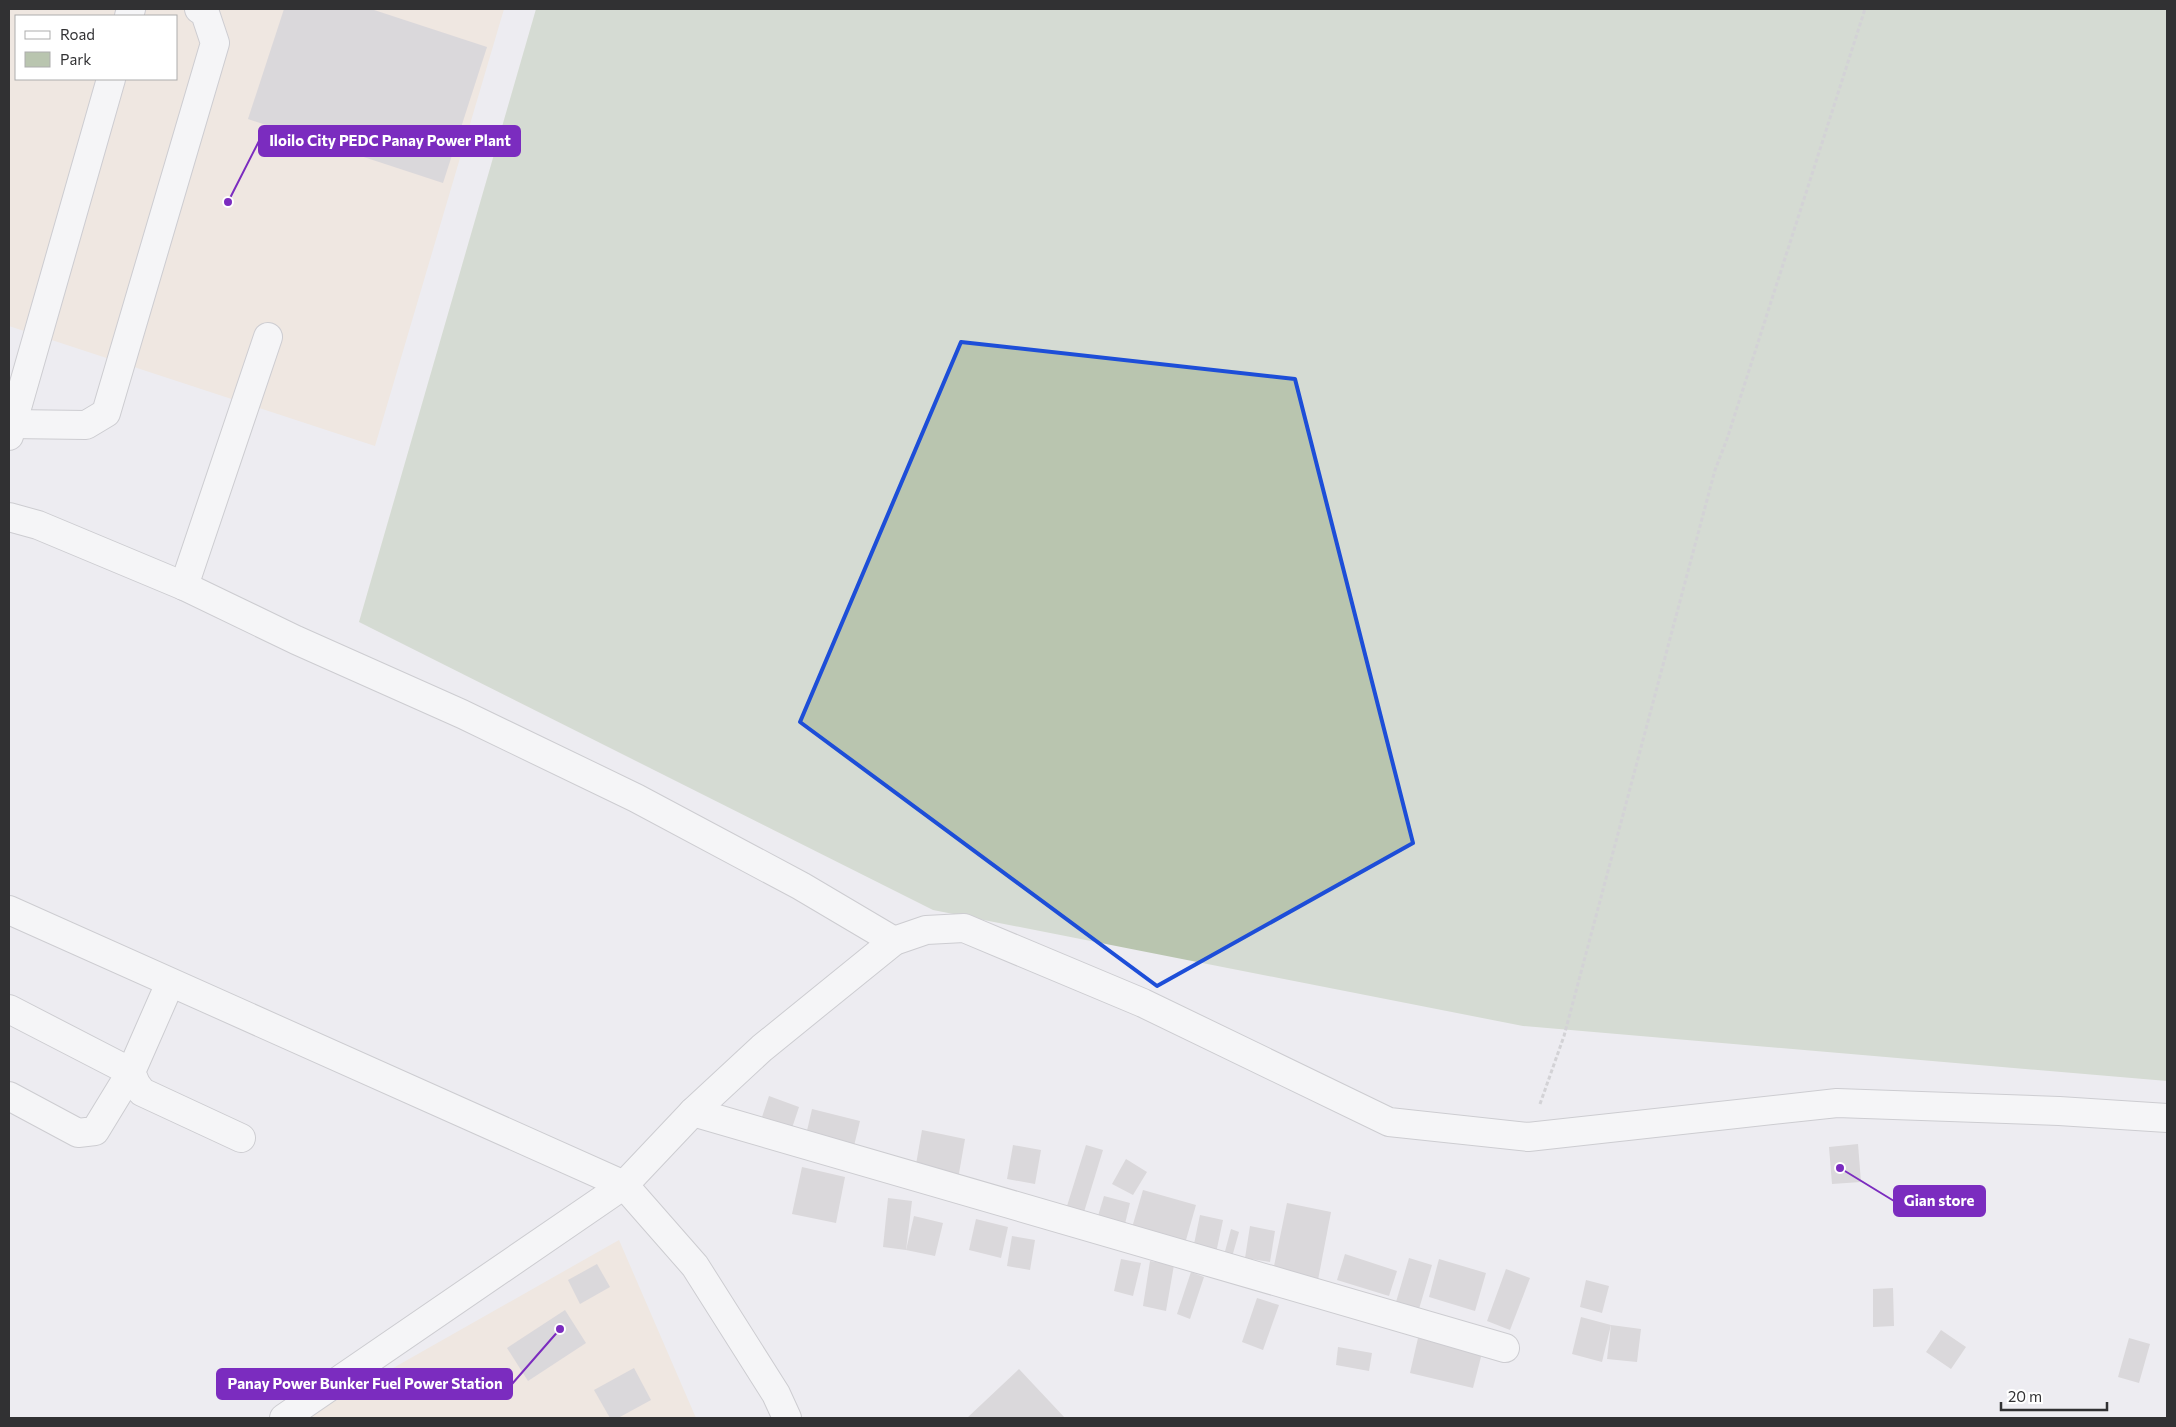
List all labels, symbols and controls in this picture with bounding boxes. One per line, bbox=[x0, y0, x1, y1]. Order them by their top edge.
legend bbox=[15, 15, 178, 80]
text: Road bbox=[60, 25, 95, 43]
text: Park bbox=[60, 50, 91, 68]
callout: Iloilo City PEDC Panay Power Plant bbox=[259, 126, 520, 156]
text: Iloilo City PEDC Panay Power Plant bbox=[269, 131, 511, 149]
callout: Gian store bbox=[1894, 1186, 1985, 1216]
text: Gian store bbox=[1904, 1191, 1974, 1209]
callout: Panay Power Bunker Fuel Power Station bbox=[217, 1369, 512, 1399]
text: Panay Power Bunker Fuel Power Station bbox=[227, 1374, 503, 1392]
scale bar bbox=[2001, 1380, 2107, 1412]
text: 20 m bbox=[2008, 1387, 2042, 1405]

